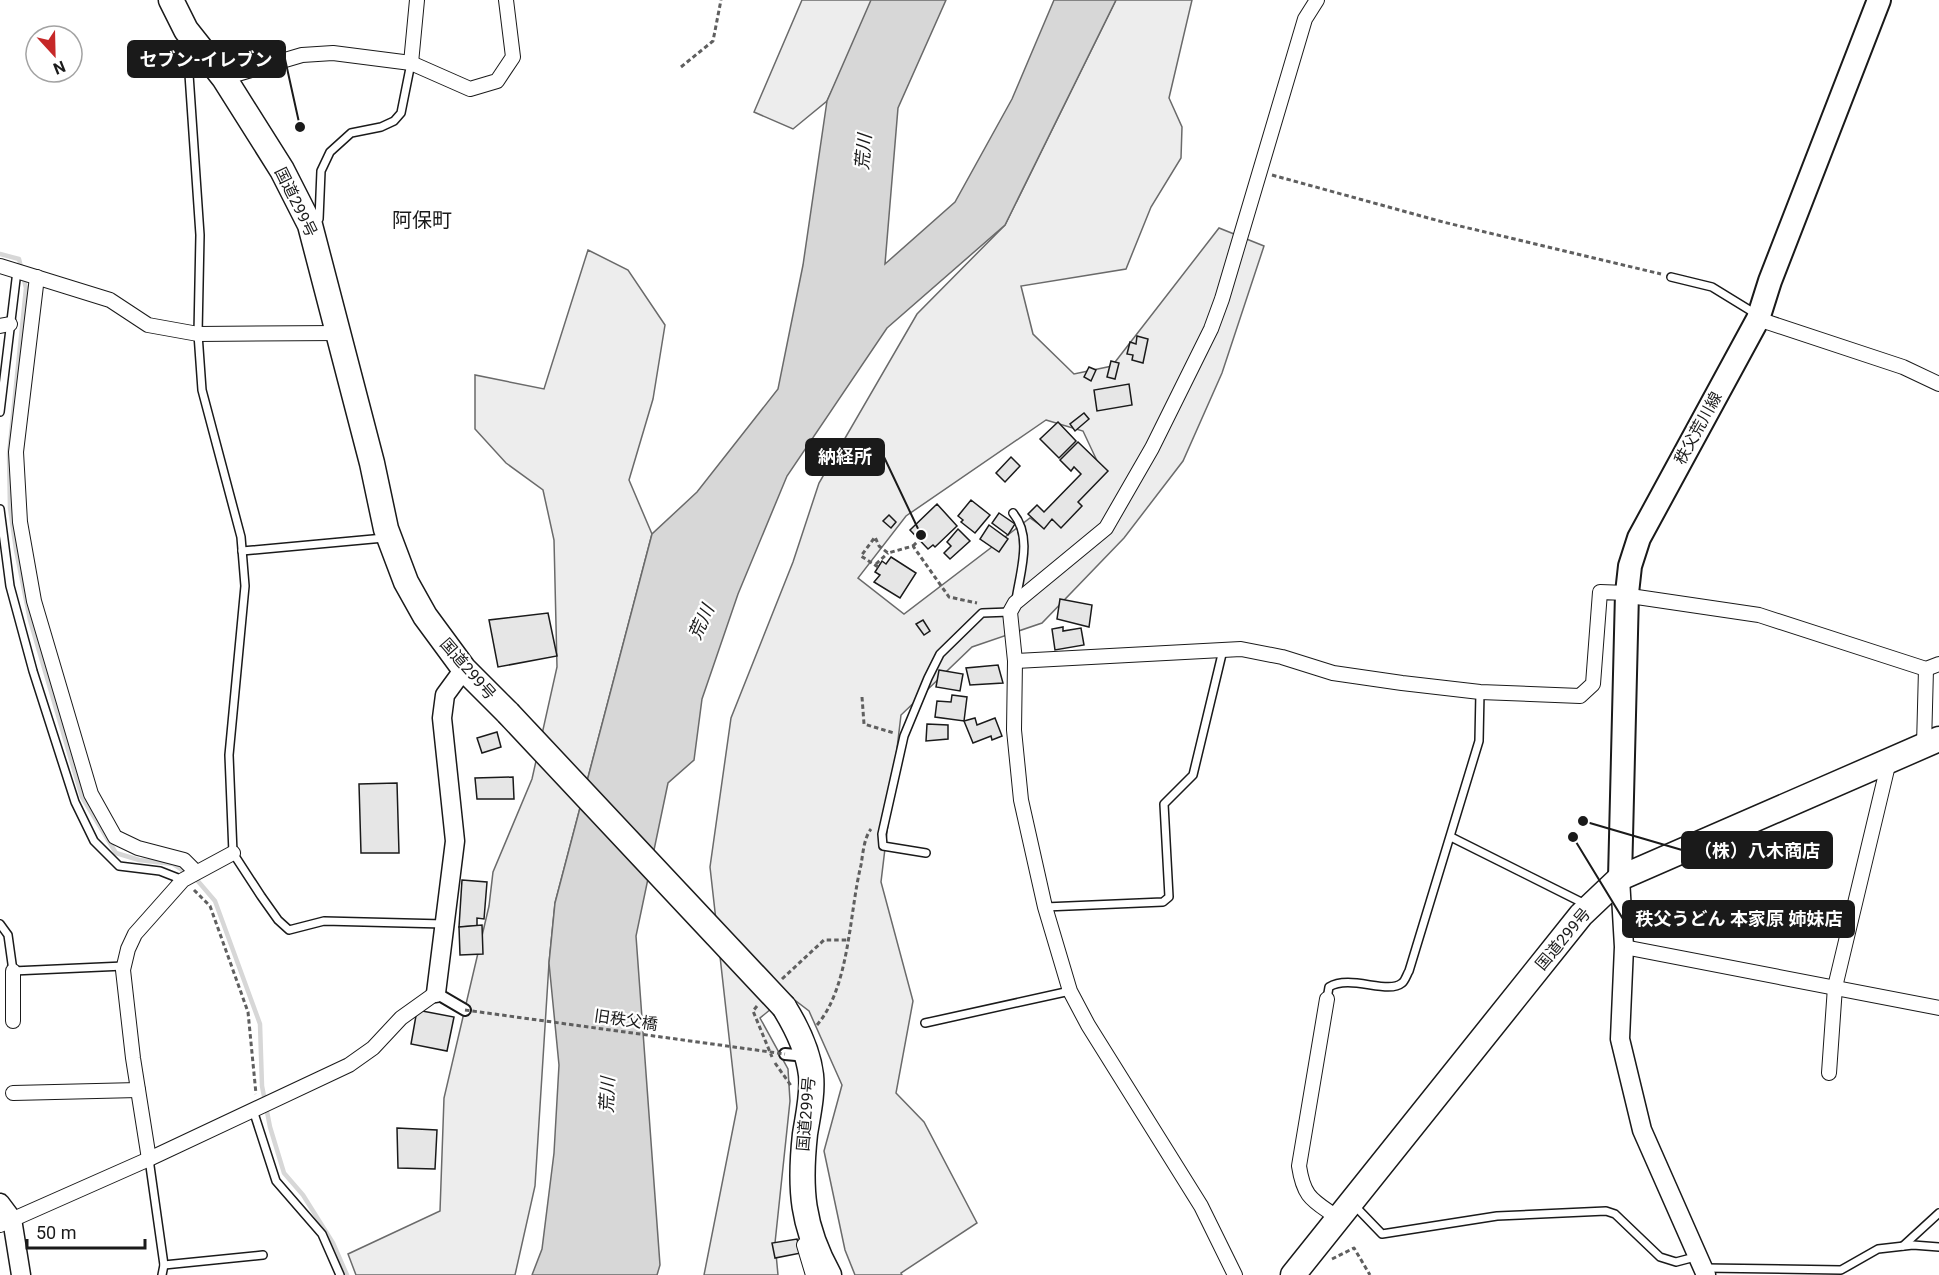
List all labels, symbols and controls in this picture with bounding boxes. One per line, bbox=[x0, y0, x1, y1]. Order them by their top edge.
north arrow bbox=[24, 24, 84, 84]
callout: セブン-イレブン bbox=[128, 41, 285, 77]
text: セブン-イレブン bbox=[139, 49, 273, 70]
text: N bbox=[51, 57, 68, 78]
water label: 荒川 bbox=[851, 131, 875, 171]
street label: 国道299号 bbox=[271, 164, 321, 240]
district label: 阿保町 bbox=[392, 208, 452, 232]
street label: 秩父荒川線 bbox=[1670, 388, 1726, 468]
callout: 納経所 bbox=[806, 439, 884, 475]
text: 納経所 bbox=[818, 446, 872, 467]
water label: 荒川 bbox=[684, 599, 719, 643]
street label: 国道299号 bbox=[436, 634, 500, 704]
callout: （株）八木商店 bbox=[1682, 832, 1832, 868]
text: （株）八木商店 bbox=[1694, 840, 1820, 861]
callout: 秩父うどん 本家原 姉妹店 bbox=[1623, 901, 1854, 937]
street label: 国道299号 bbox=[1532, 904, 1594, 974]
text: 秩父うどん 本家原 姉妹店 bbox=[1636, 908, 1842, 929]
street label: 旧秩父橋 bbox=[593, 1006, 659, 1034]
water label: 荒川 bbox=[596, 1075, 618, 1113]
street label: 国道299号 bbox=[793, 1076, 819, 1152]
scale bar bbox=[27, 1212, 146, 1250]
text: 50 m bbox=[36, 1222, 76, 1243]

